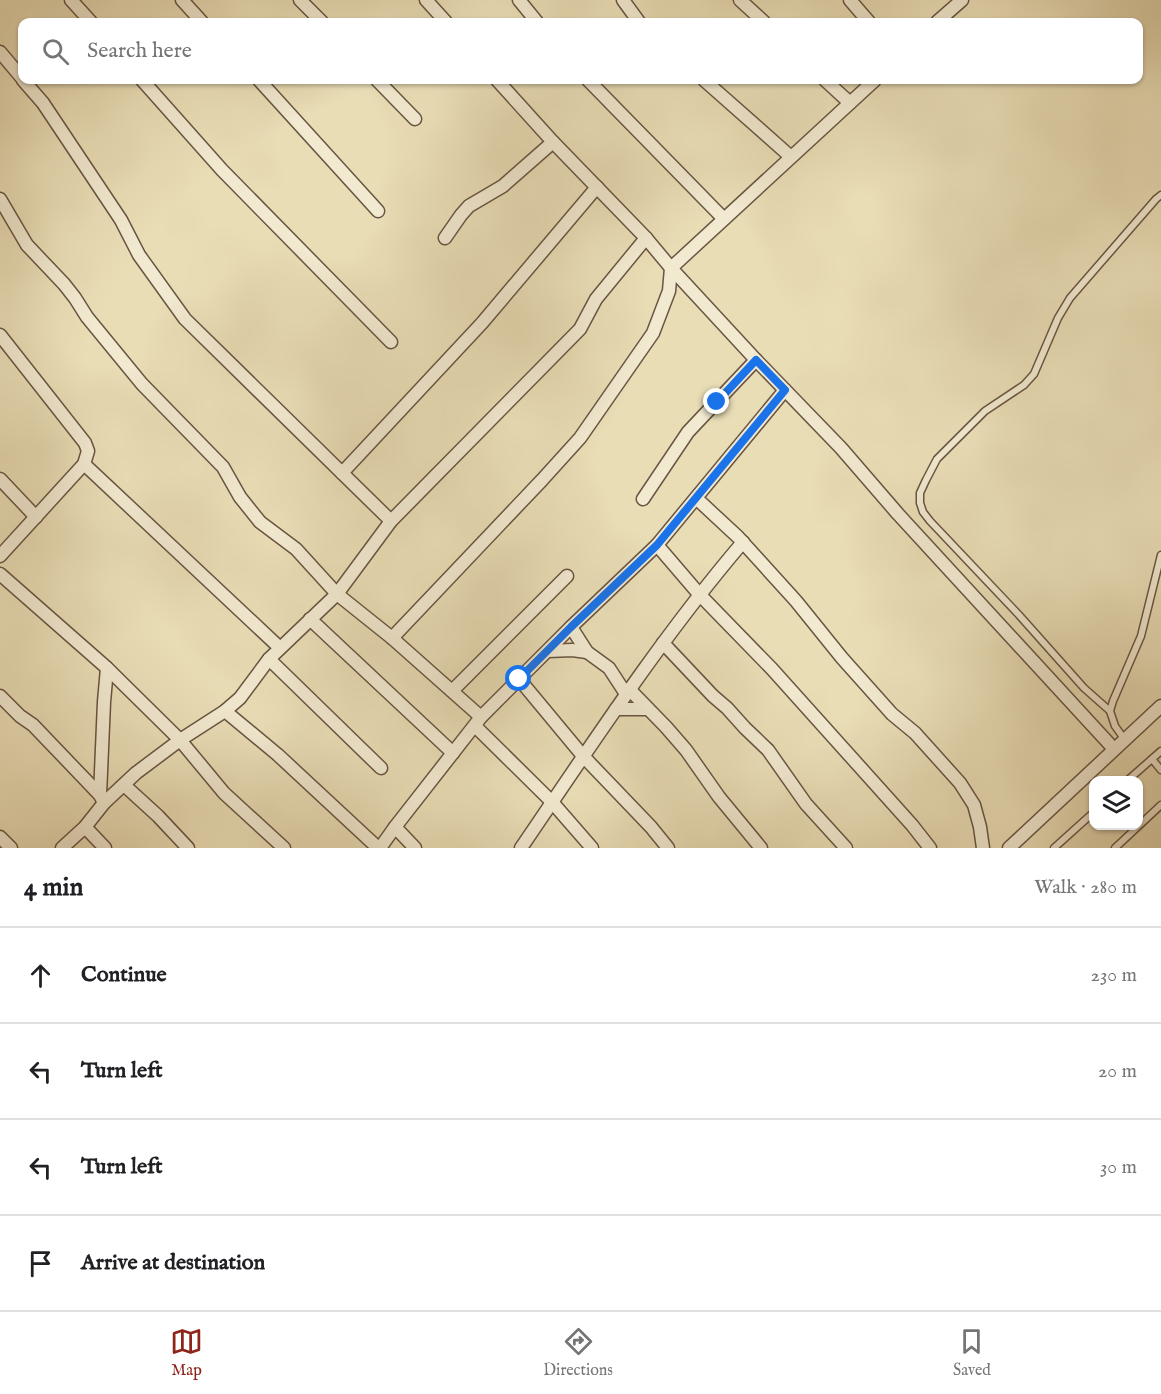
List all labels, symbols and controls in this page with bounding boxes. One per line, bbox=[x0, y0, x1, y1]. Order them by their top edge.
search box bbox=[18, 18, 1143, 84]
icon: search bbox=[39, 35, 72, 68]
text: Search here bbox=[87, 37, 192, 65]
route end bbox=[703, 388, 729, 414]
route start bbox=[505, 665, 531, 691]
map controls bbox=[1089, 776, 1143, 830]
button: layers bbox=[1089, 776, 1143, 830]
text: 4 min bbox=[24, 871, 83, 904]
text: Walk · 280 m bbox=[1034, 875, 1137, 900]
icon: ahead bbox=[24, 959, 57, 992]
text: Continue bbox=[81, 961, 167, 989]
text: 230 m bbox=[1091, 963, 1137, 988]
icon: left bbox=[24, 1055, 57, 1088]
text: Turn left bbox=[81, 1057, 163, 1085]
text: 20 m bbox=[1098, 1059, 1137, 1084]
icon: left bbox=[24, 1151, 57, 1184]
text: Turn left bbox=[81, 1153, 163, 1181]
text: 30 m bbox=[1100, 1155, 1137, 1180]
icon: arrive bbox=[24, 1247, 57, 1280]
text: Arrive at destination bbox=[81, 1249, 265, 1277]
tab: Map bbox=[170, 1325, 203, 1381]
tab: Directions bbox=[543, 1325, 613, 1381]
tab: Saved bbox=[953, 1325, 991, 1381]

